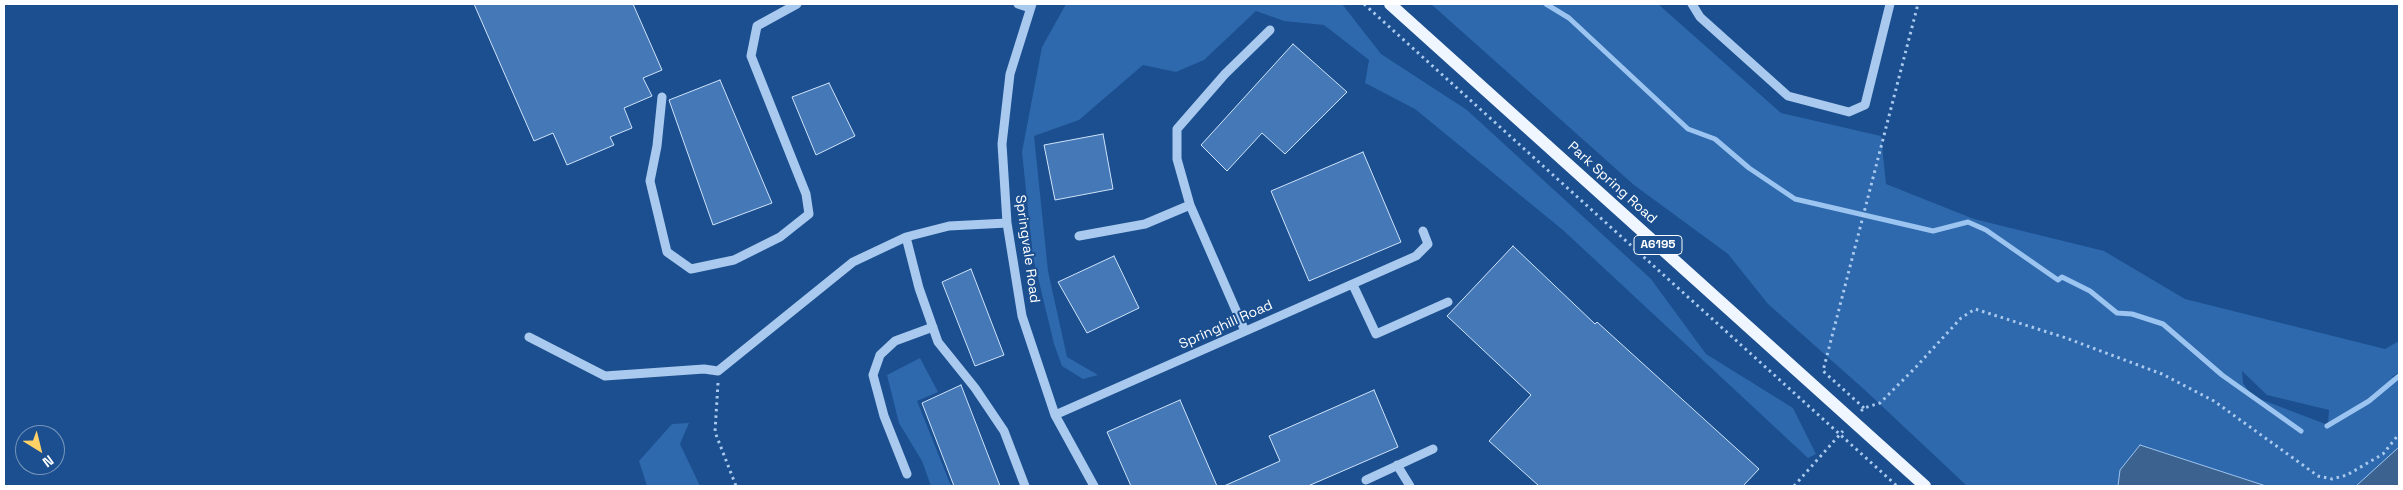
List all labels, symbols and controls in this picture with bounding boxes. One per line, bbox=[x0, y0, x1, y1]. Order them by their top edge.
street label: Park Spring Road bbox=[1564, 138, 1660, 228]
street label: Springvale Road bbox=[1011, 194, 1043, 304]
road number: A6195 bbox=[1634, 236, 1682, 254]
street label: Springhill Road bbox=[1177, 297, 1275, 353]
north arrow bbox=[15, 425, 65, 475]
text: N bbox=[39, 451, 57, 471]

